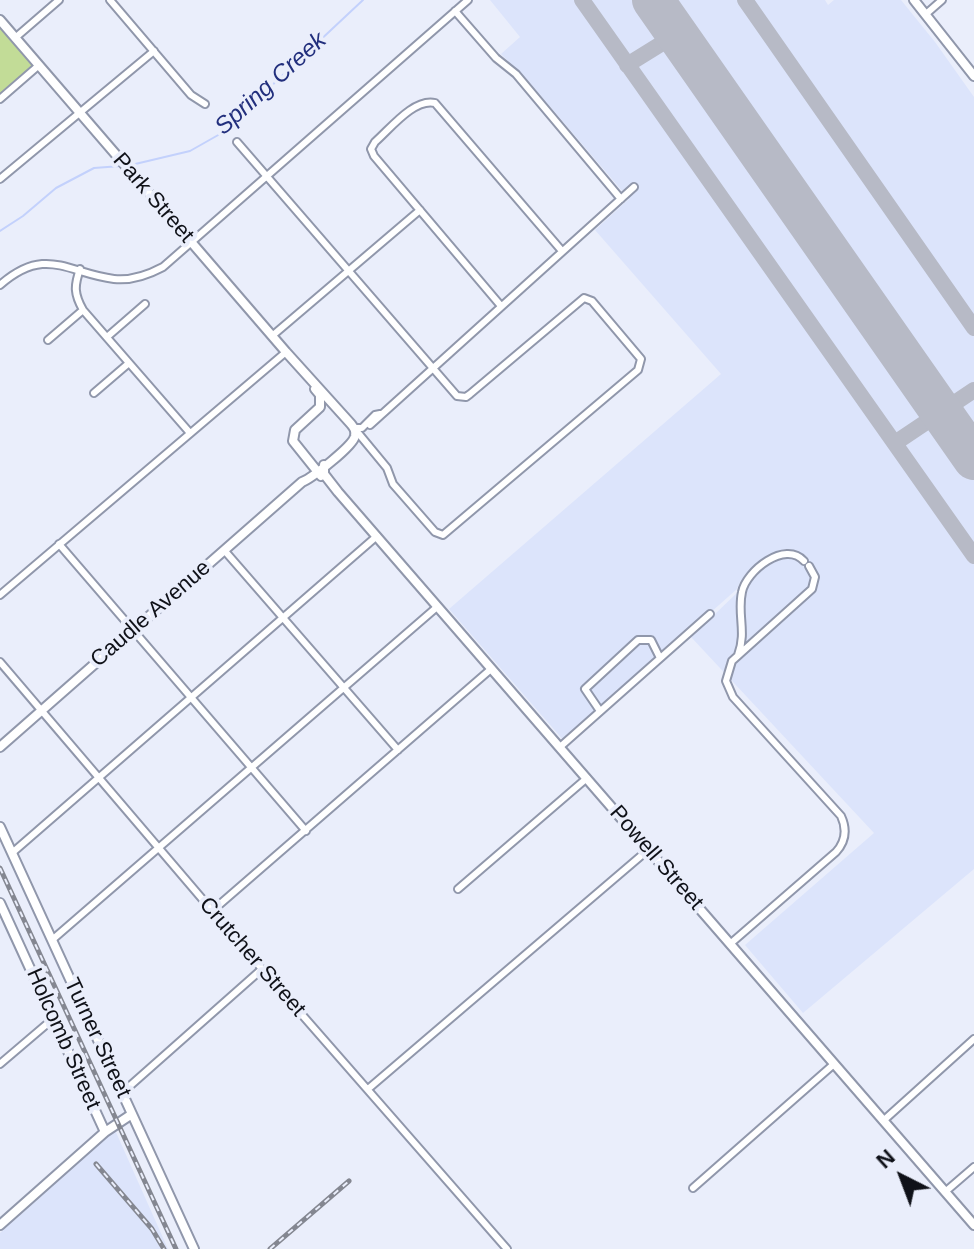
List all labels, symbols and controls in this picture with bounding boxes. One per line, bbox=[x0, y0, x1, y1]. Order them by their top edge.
water label: Spring Creek bbox=[209, 26, 333, 142]
street label: Park Street bbox=[107, 148, 199, 248]
street label: Caudle Avenue bbox=[86, 555, 216, 673]
street label: Powell Street bbox=[604, 800, 708, 916]
street label: Crutcher Street bbox=[193, 892, 311, 1022]
street label: Holcomb Street bbox=[20, 964, 106, 1114]
street label: Turner Street bbox=[58, 974, 136, 1102]
north arrow bbox=[862, 1137, 942, 1217]
text: N bbox=[871, 1144, 900, 1173]

